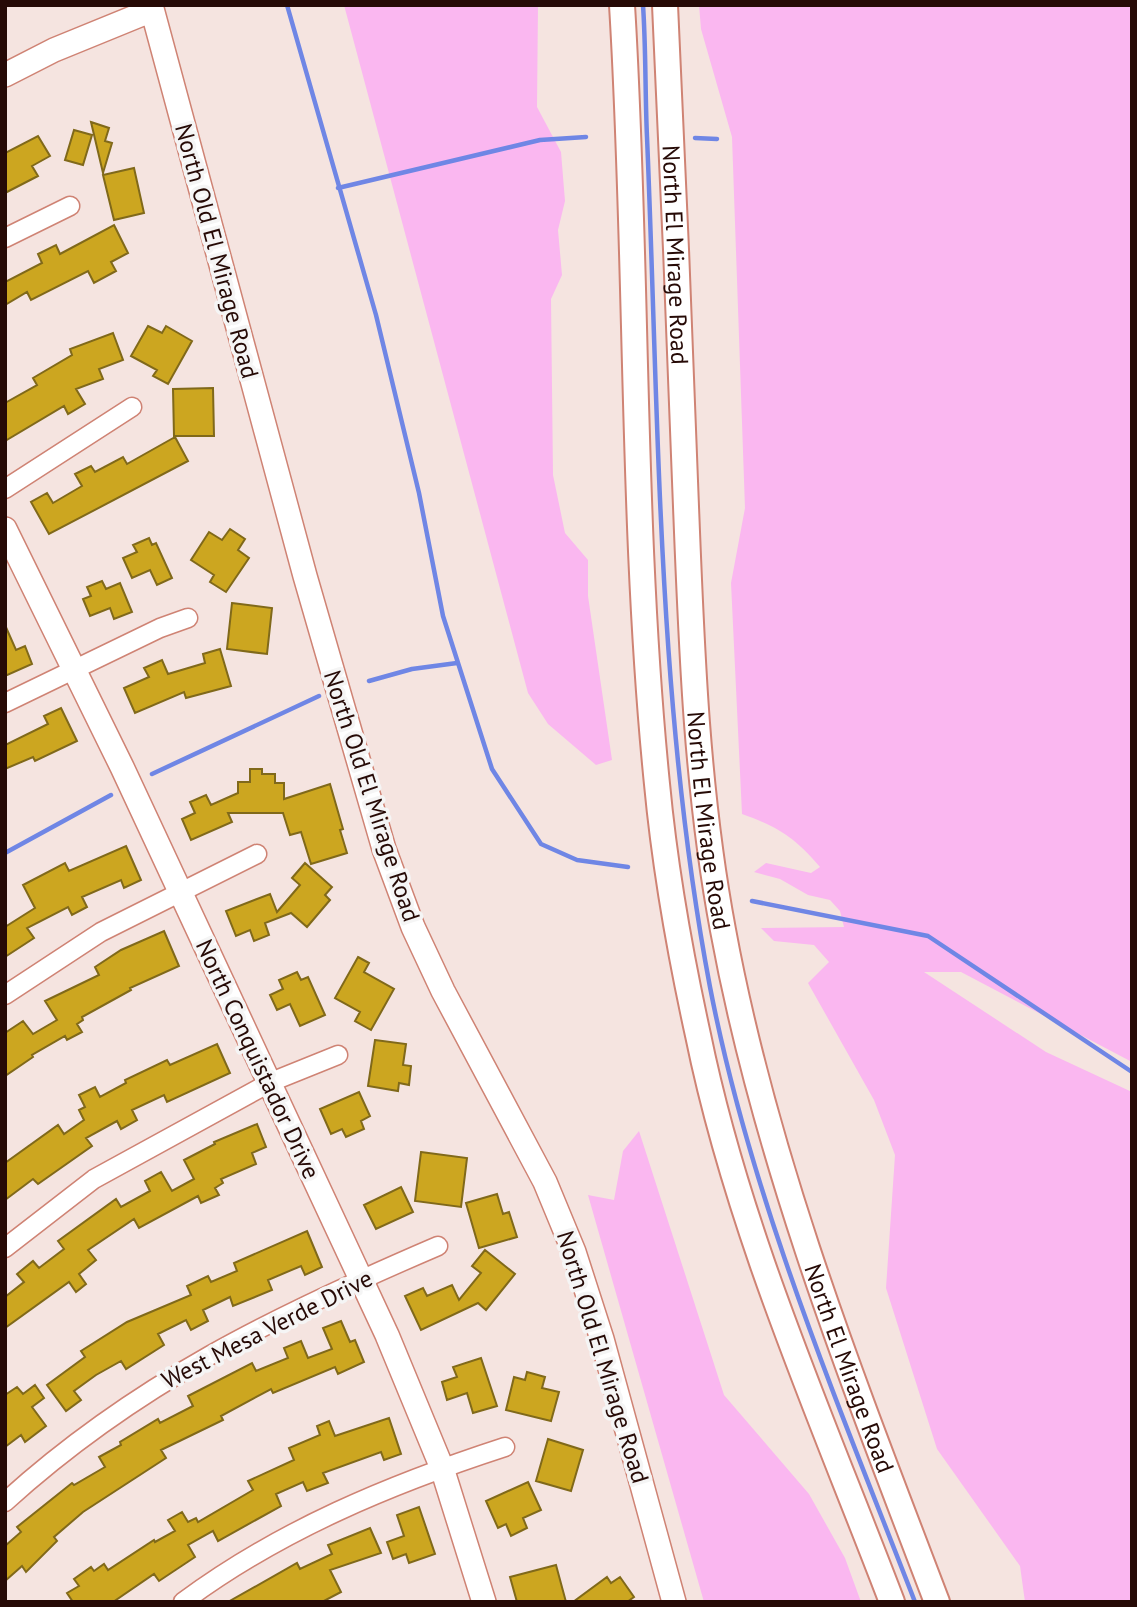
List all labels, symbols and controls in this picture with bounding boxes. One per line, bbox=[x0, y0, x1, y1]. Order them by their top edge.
street label: North Old El Mirage Road bbox=[168, 120, 266, 382]
street label: North El Mirage Road bbox=[656, 144, 696, 365]
street label: North Old El Mirage Road bbox=[317, 666, 427, 926]
street label: North El Mirage Road bbox=[681, 710, 738, 932]
street label: North Conquistador Drive bbox=[189, 934, 327, 1184]
street label: North Old El Mirage Road bbox=[550, 1227, 656, 1487]
street label: North El Mirage Road bbox=[798, 1260, 902, 1477]
street label: West Mesa Verde Drive bbox=[156, 1262, 378, 1396]

